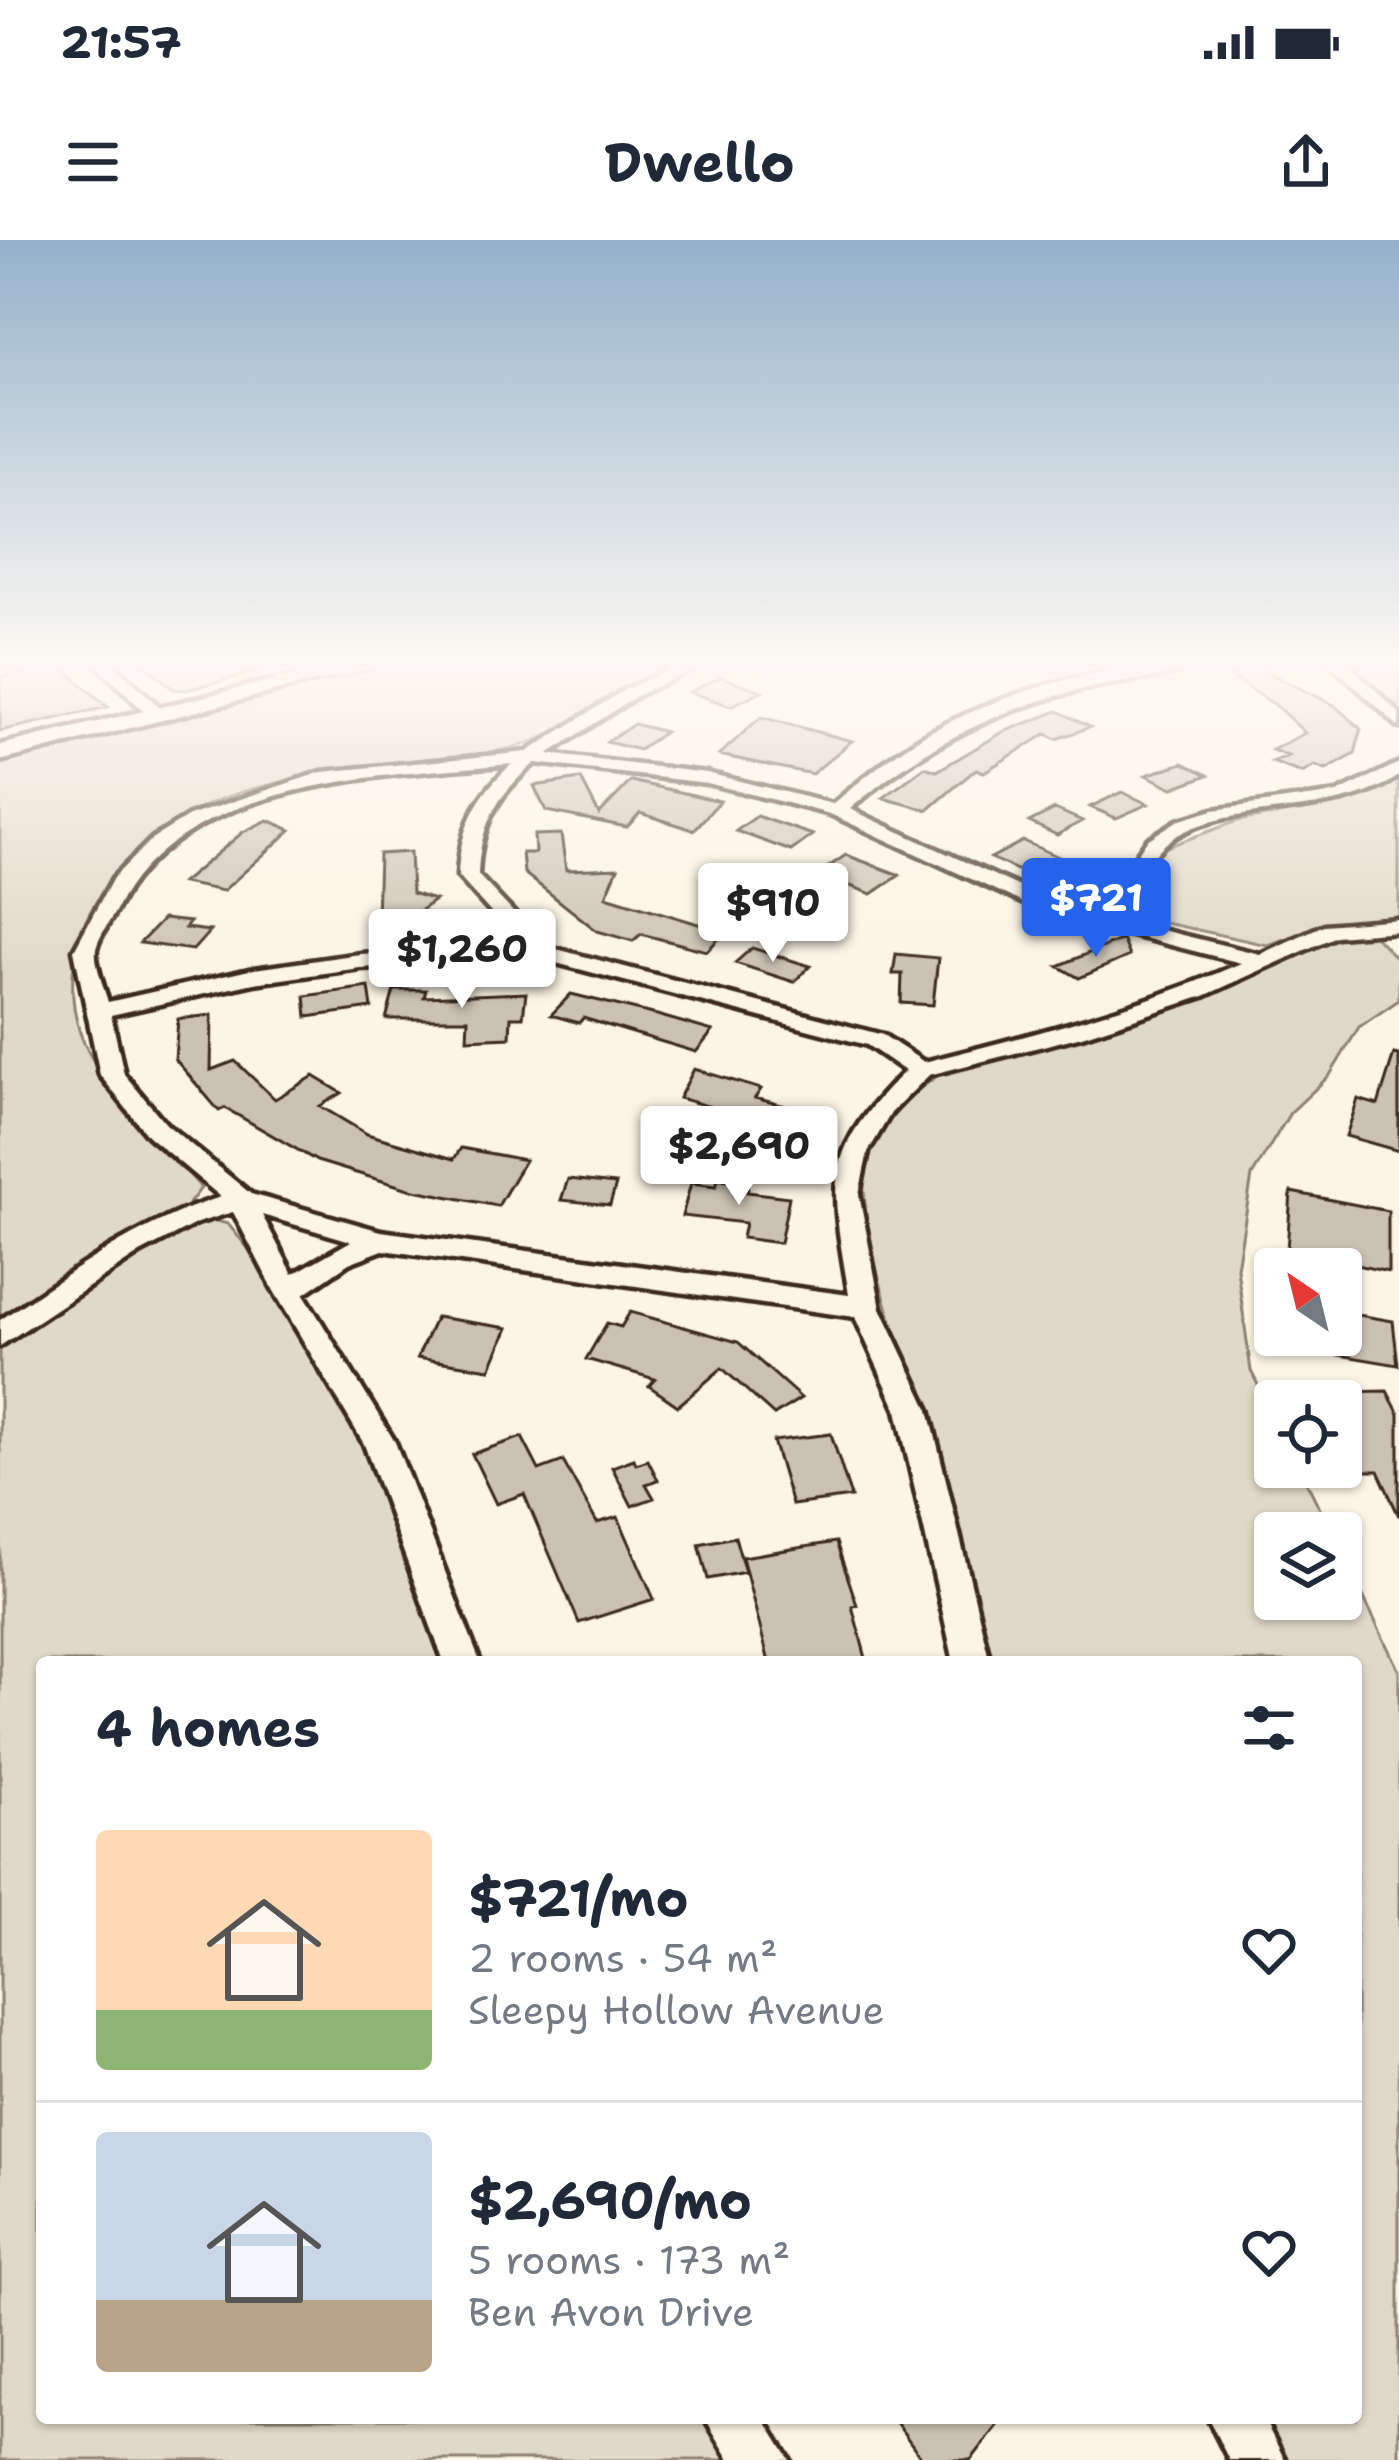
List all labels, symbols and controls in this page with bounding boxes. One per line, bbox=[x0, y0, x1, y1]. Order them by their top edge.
text: 21:57 bbox=[60, 12, 182, 72]
text: Dwello bbox=[604, 126, 795, 198]
icon: menu bbox=[60, 129, 126, 195]
icon: share bbox=[1273, 129, 1339, 195]
pin: $721 bbox=[1025, 858, 1167, 960]
pin: $910 bbox=[702, 863, 844, 965]
text: $721 bbox=[1049, 871, 1143, 923]
text: $910 bbox=[725, 876, 821, 928]
pin: $1,260 bbox=[364, 909, 560, 1011]
text: $1,260 bbox=[396, 922, 528, 974]
pin: $2,690 bbox=[641, 1106, 837, 1208]
text: $2,690 bbox=[668, 1119, 810, 1171]
north arrow bbox=[1254, 1248, 1362, 1356]
map controls bbox=[1254, 1248, 1362, 1620]
button: locate bbox=[1254, 1380, 1362, 1488]
button: layers bbox=[1254, 1512, 1362, 1620]
text: 4 homes bbox=[96, 1694, 320, 1762]
icon: filters bbox=[1236, 1695, 1302, 1761]
text: $721/mo bbox=[468, 1864, 689, 1932]
icon: home bbox=[192, 1878, 336, 2022]
icon: heart bbox=[1236, 1917, 1302, 1983]
text: 2 rooms · 54 m² bbox=[468, 1932, 778, 1984]
text: Sleepy Hollow Avenue bbox=[468, 1984, 884, 2036]
text: $2,690/mo bbox=[468, 2166, 752, 2234]
icon: home bbox=[192, 2180, 336, 2324]
icon: heart bbox=[1236, 2219, 1302, 2285]
text: 5 rooms · 173 m² bbox=[468, 2234, 790, 2286]
text: Ben Avon Drive bbox=[468, 2286, 754, 2338]

